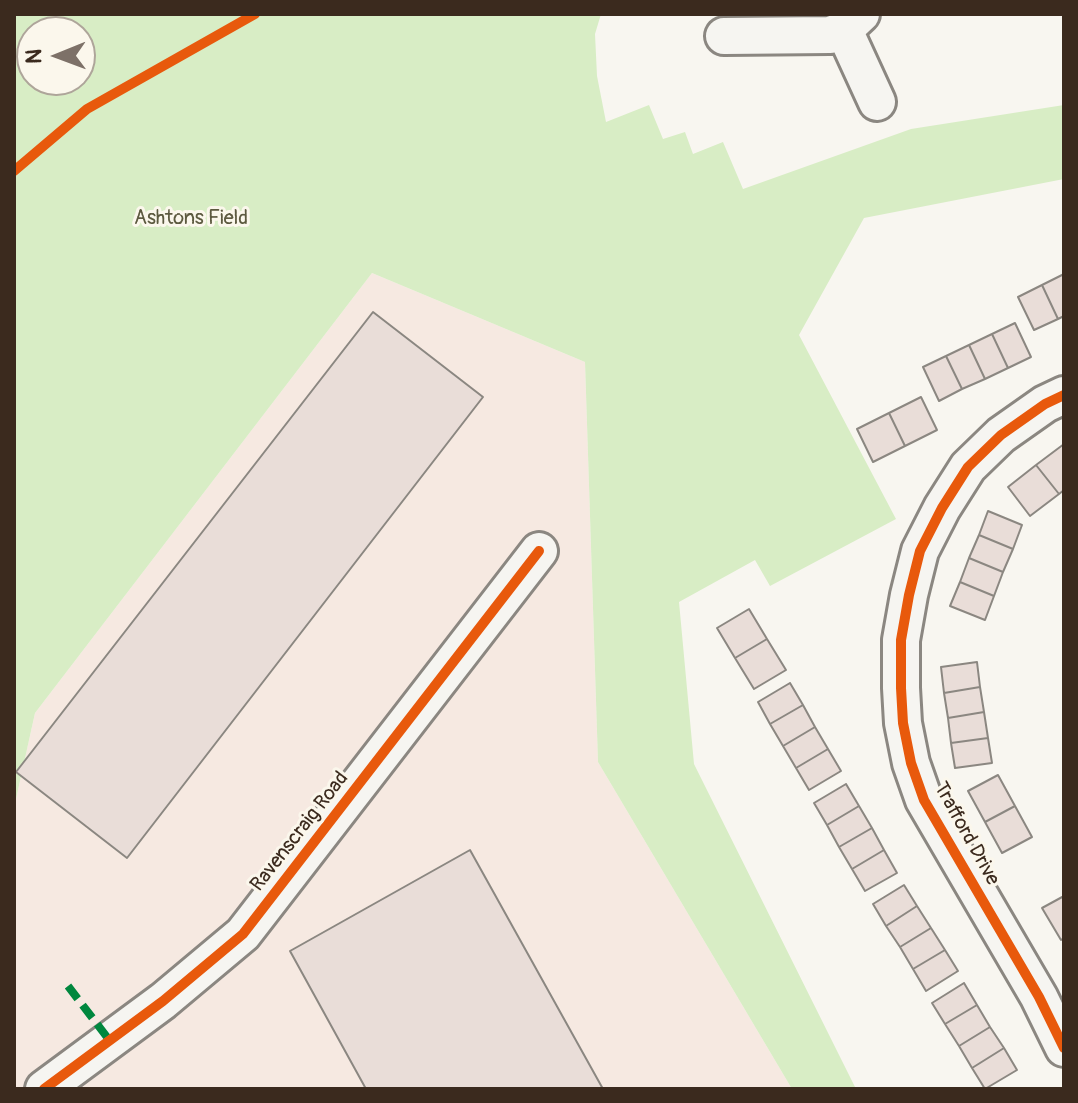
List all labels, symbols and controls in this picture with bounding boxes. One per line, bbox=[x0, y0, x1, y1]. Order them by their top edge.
north arrow bbox=[16, 16, 96, 96]
text: N bbox=[20, 49, 48, 64]
park label: Ashtons Field bbox=[134, 207, 248, 231]
street label: Ravenscraig Road bbox=[246, 767, 354, 897]
street label: Trafford Drive bbox=[928, 778, 1004, 890]

